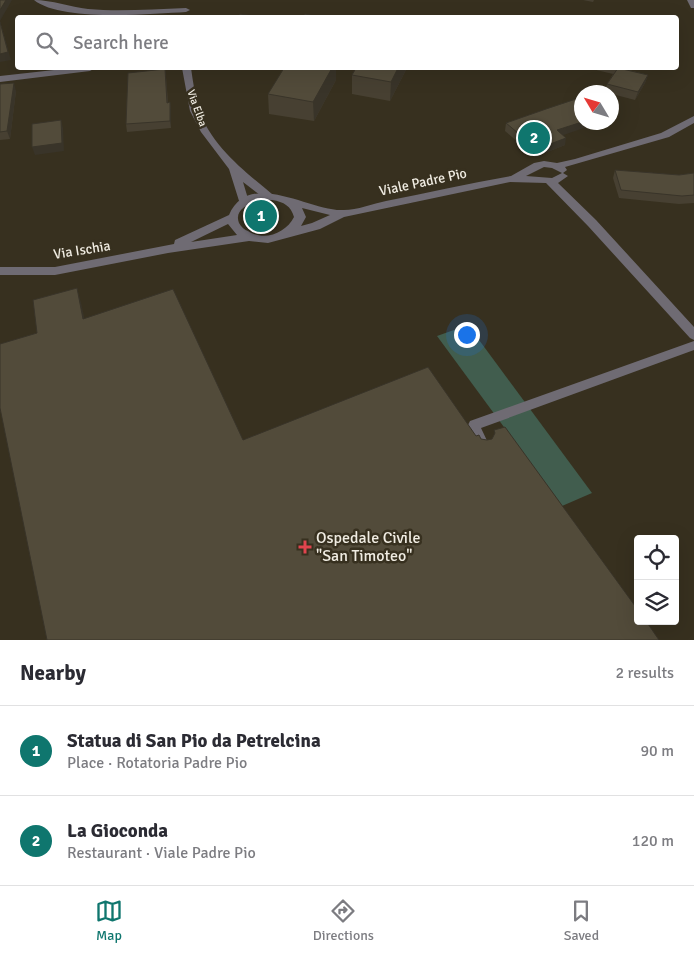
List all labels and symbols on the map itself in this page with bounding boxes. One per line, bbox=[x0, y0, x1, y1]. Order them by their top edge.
north arrow bbox=[574, 85, 619, 130]
street label: Via Elba bbox=[184, 88, 210, 129]
pin: 2 bbox=[518, 119, 550, 157]
street label: Viale Padre Pio bbox=[378, 164, 468, 200]
pin: 1 bbox=[245, 197, 277, 235]
street label: Via Ischia bbox=[52, 237, 112, 263]
your location bbox=[454, 322, 480, 348]
place label: Ospedale Civile "San Timoteo" bbox=[316, 528, 420, 566]
marker: Ospedale Civile "San Timoteo" bbox=[298, 540, 312, 554]

